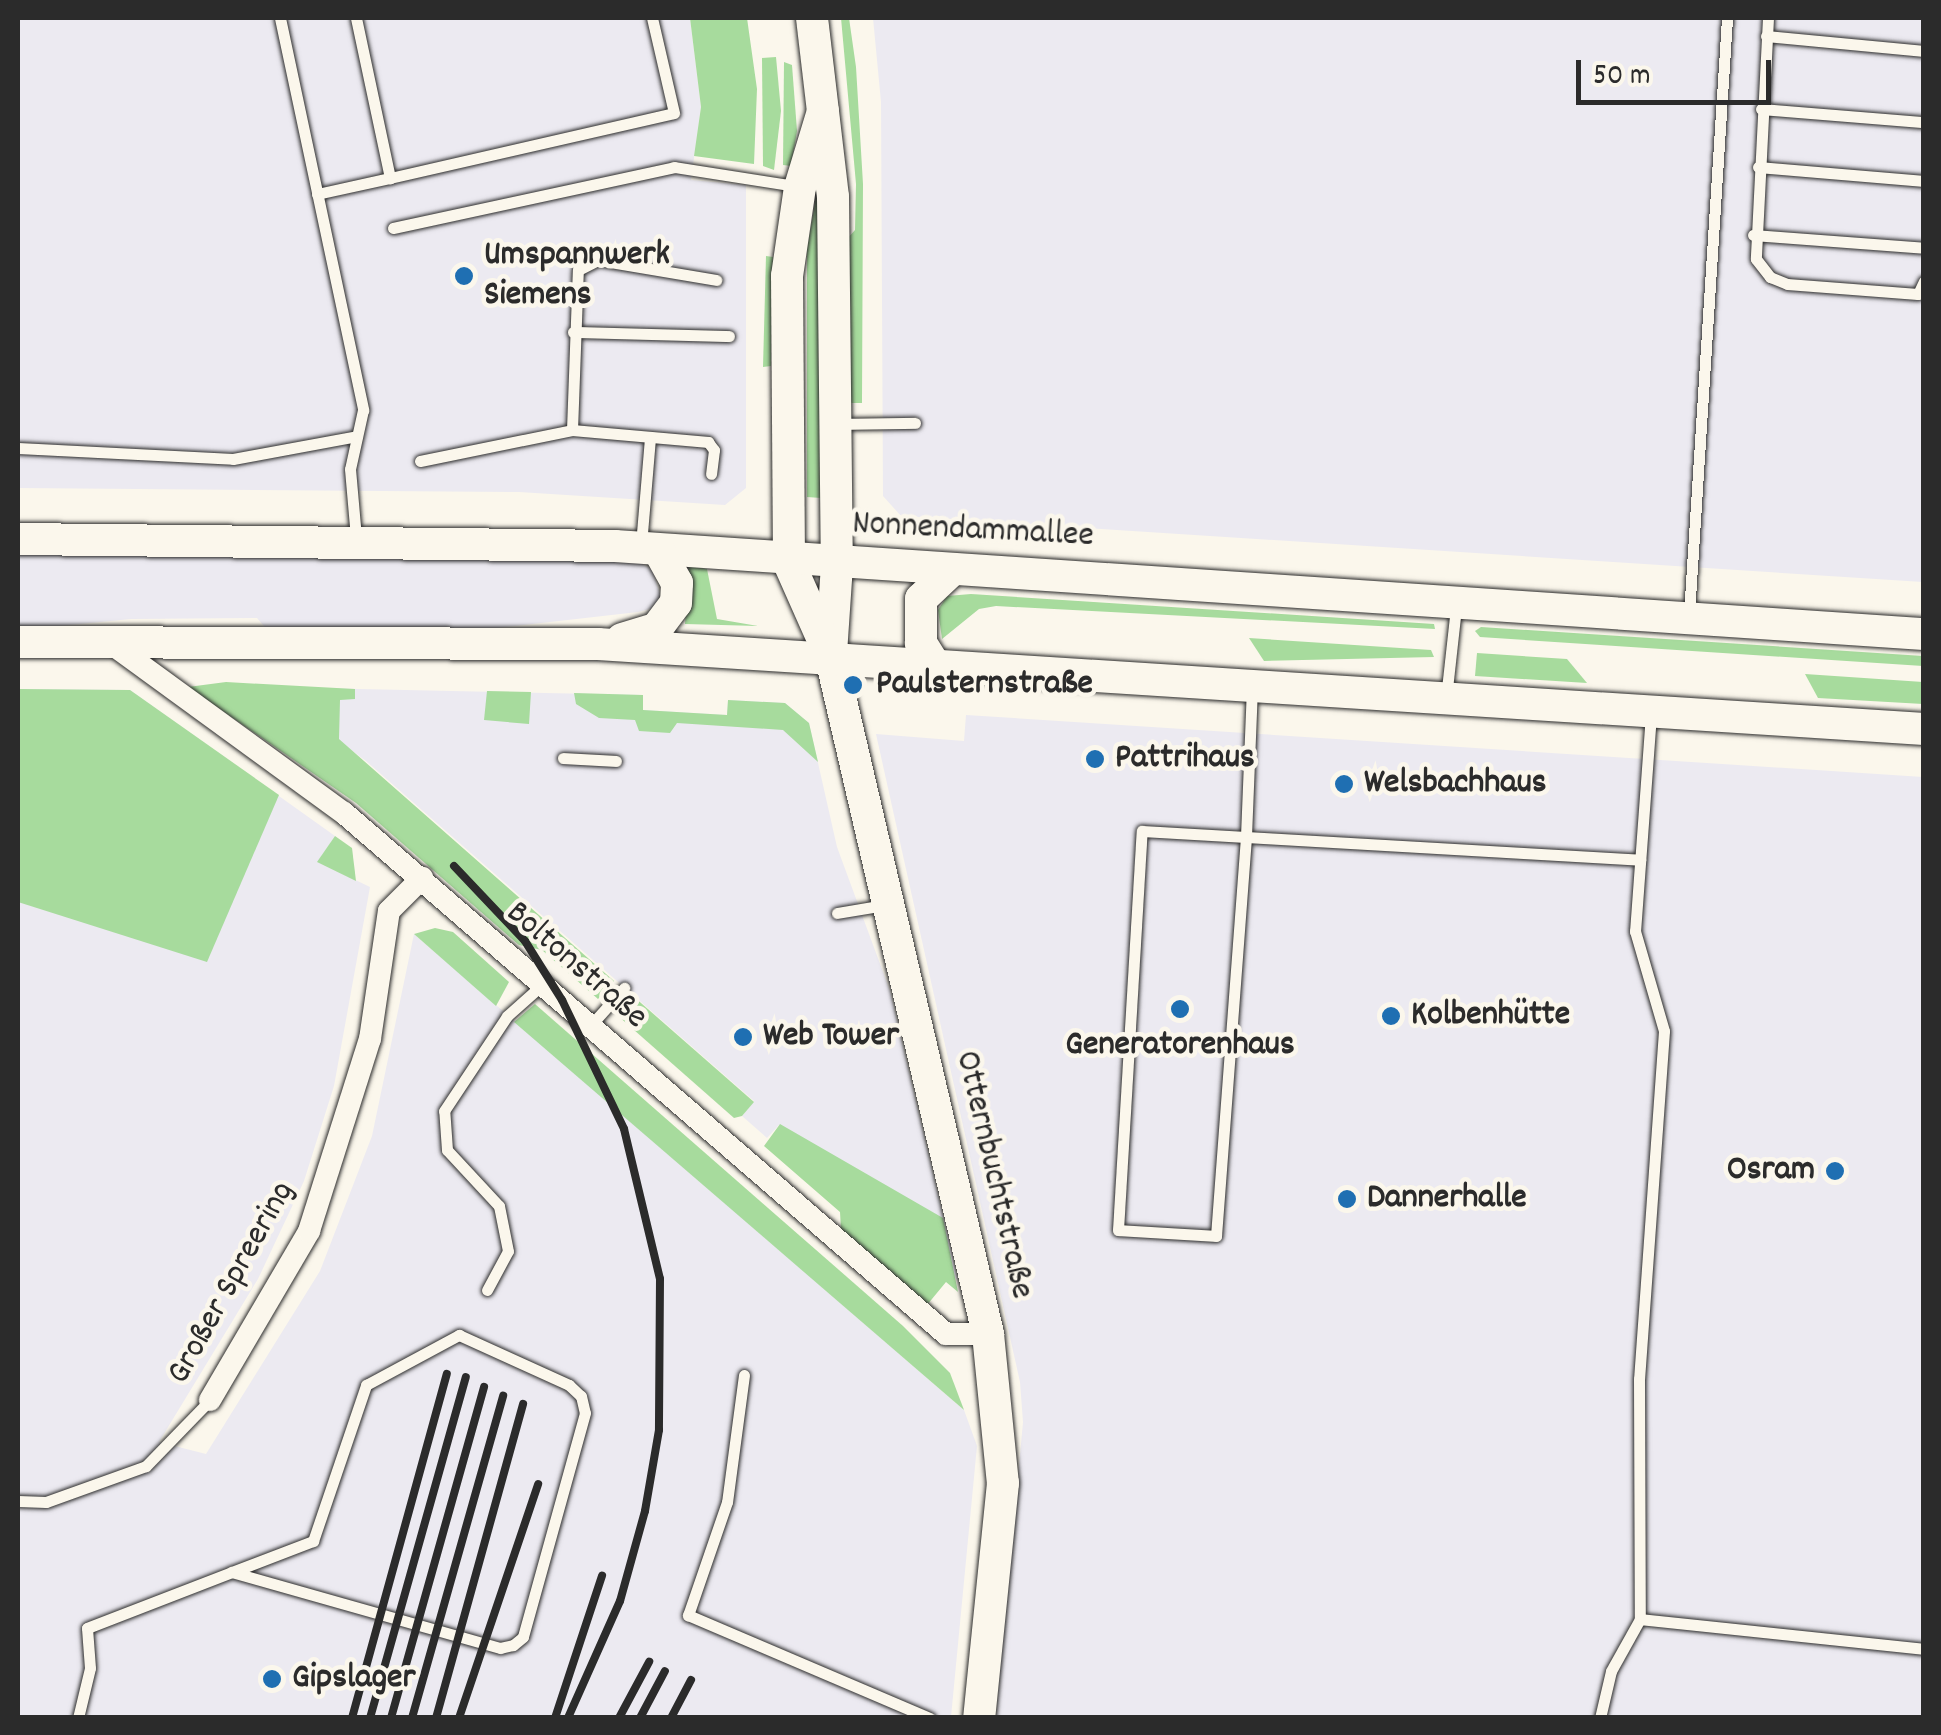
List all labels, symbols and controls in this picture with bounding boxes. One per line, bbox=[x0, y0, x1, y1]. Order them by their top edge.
scale bar bbox=[1581, 40, 1776, 102]
text: 50 m bbox=[1593, 56, 1651, 99]
place label: Umspannwerk Siemens bbox=[484, 235, 670, 317]
marker: Umspannwerk Siemens bbox=[453, 265, 475, 287]
street label: Nonnendammallee bbox=[851, 504, 1095, 558]
place label: Paulsternstraße bbox=[876, 664, 1093, 706]
marker: Paulsternstraße bbox=[840, 672, 866, 698]
place label: Pattrihaus bbox=[1115, 738, 1255, 780]
marker: Pattrihaus bbox=[1084, 748, 1106, 770]
place label: Welsbachhaus bbox=[1364, 763, 1546, 805]
marker: Welsbachhaus bbox=[1333, 773, 1355, 795]
street label: Boltonstraße bbox=[496, 893, 656, 1039]
place label: Kolbenhütte bbox=[1411, 995, 1570, 1037]
marker: Generatorenhaus bbox=[1169, 998, 1191, 1020]
marker: Kolbenhütte bbox=[1380, 1005, 1402, 1027]
place label: Web Tower bbox=[763, 1016, 899, 1058]
place label: Generatorenhaus bbox=[1065, 1025, 1295, 1067]
marker: Web Tower bbox=[732, 1026, 754, 1048]
street label: Otternbuchtstraße bbox=[944, 1047, 1042, 1303]
place label: Osram bbox=[1727, 1150, 1815, 1192]
marker: Osram bbox=[1824, 1160, 1846, 1182]
street label: Großer Spreering bbox=[159, 1174, 305, 1392]
place label: Dannerhalle bbox=[1367, 1178, 1527, 1220]
marker: Dannerhalle bbox=[1336, 1188, 1358, 1210]
place label: Gipslager bbox=[292, 1658, 415, 1700]
marker: Gipslager bbox=[261, 1668, 283, 1690]

